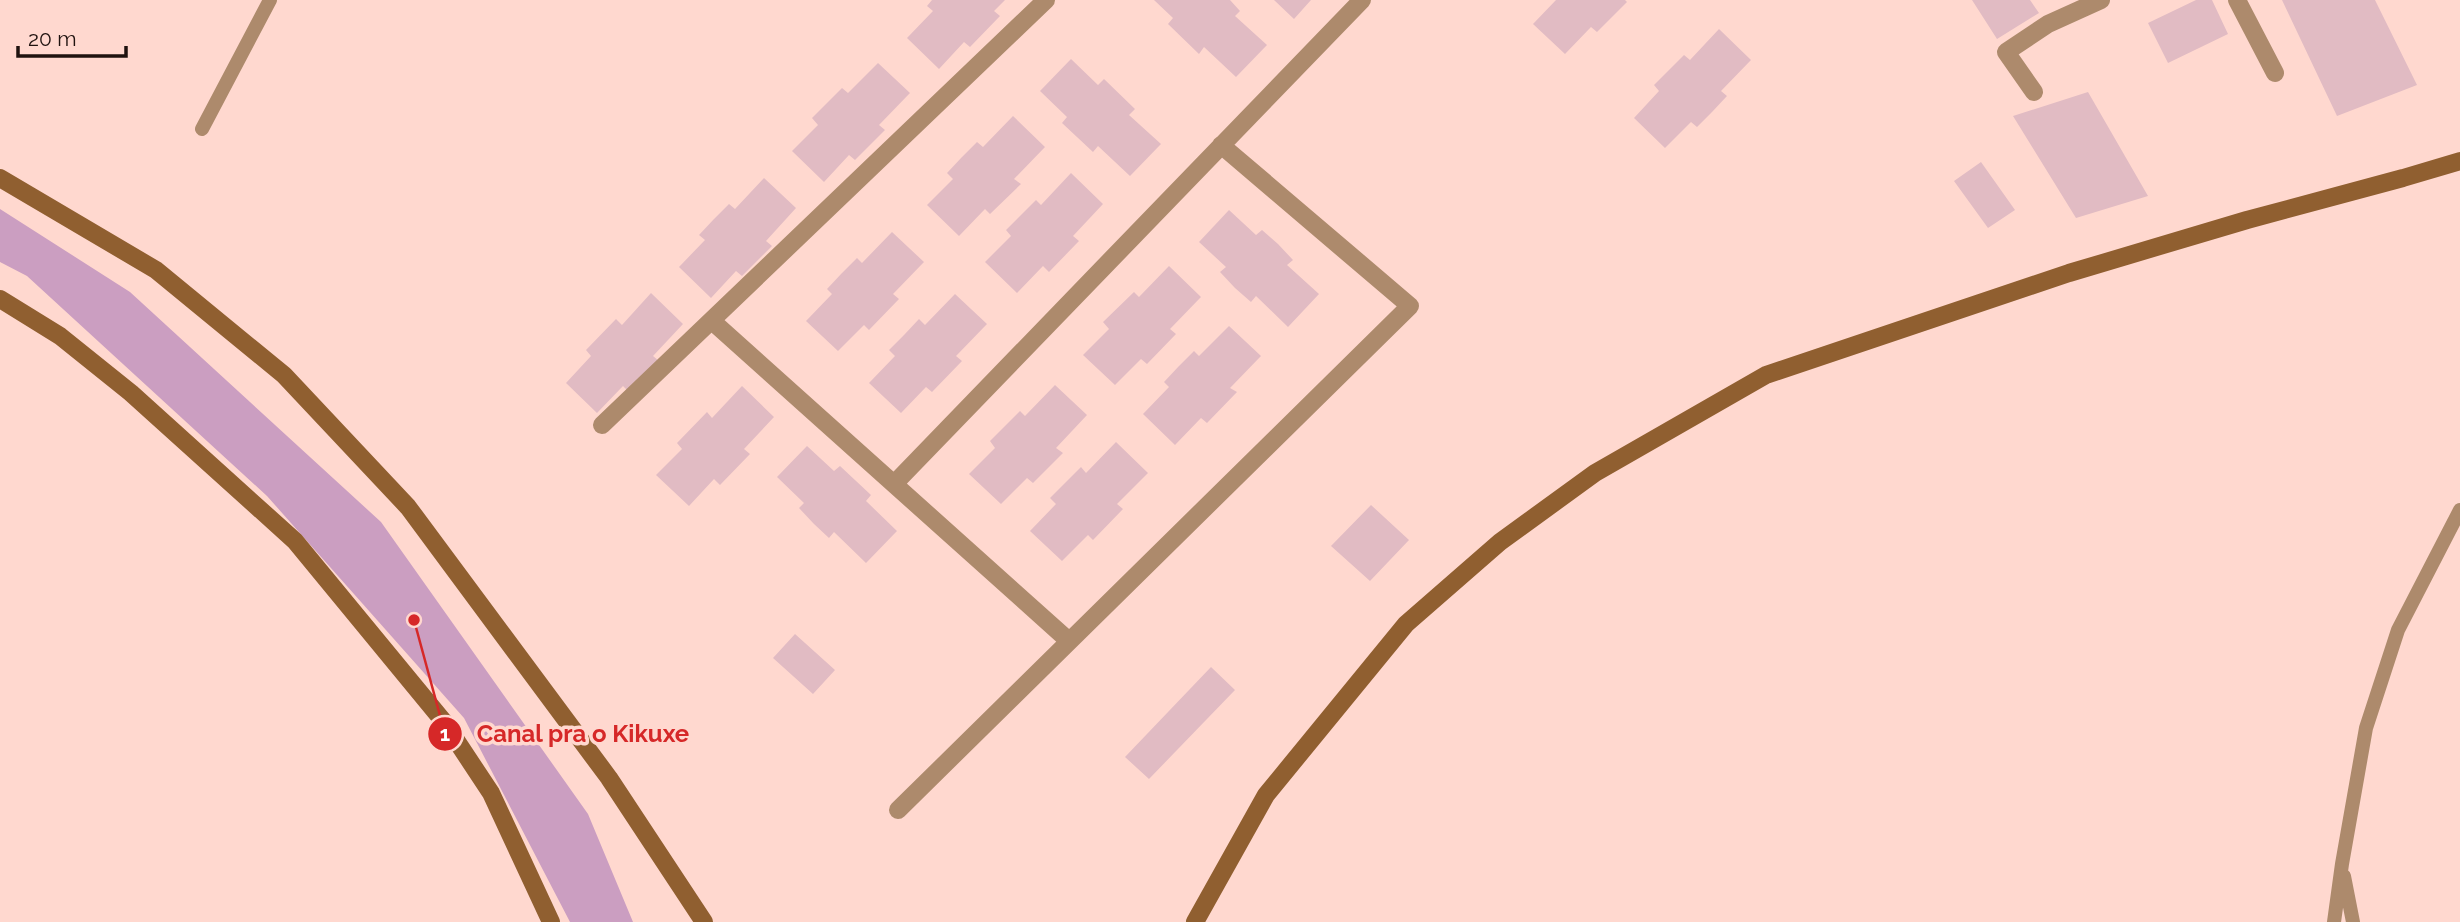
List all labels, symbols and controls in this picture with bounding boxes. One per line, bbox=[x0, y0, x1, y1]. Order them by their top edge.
scale bar bbox=[18, 14, 126, 58]
text: 20 m bbox=[28, 26, 76, 51]
callout: Canal pra o Kikuxe bbox=[428, 711, 704, 756]
text: Canal pra o Kikuxe bbox=[477, 719, 689, 748]
text: 1 bbox=[440, 721, 450, 746]

